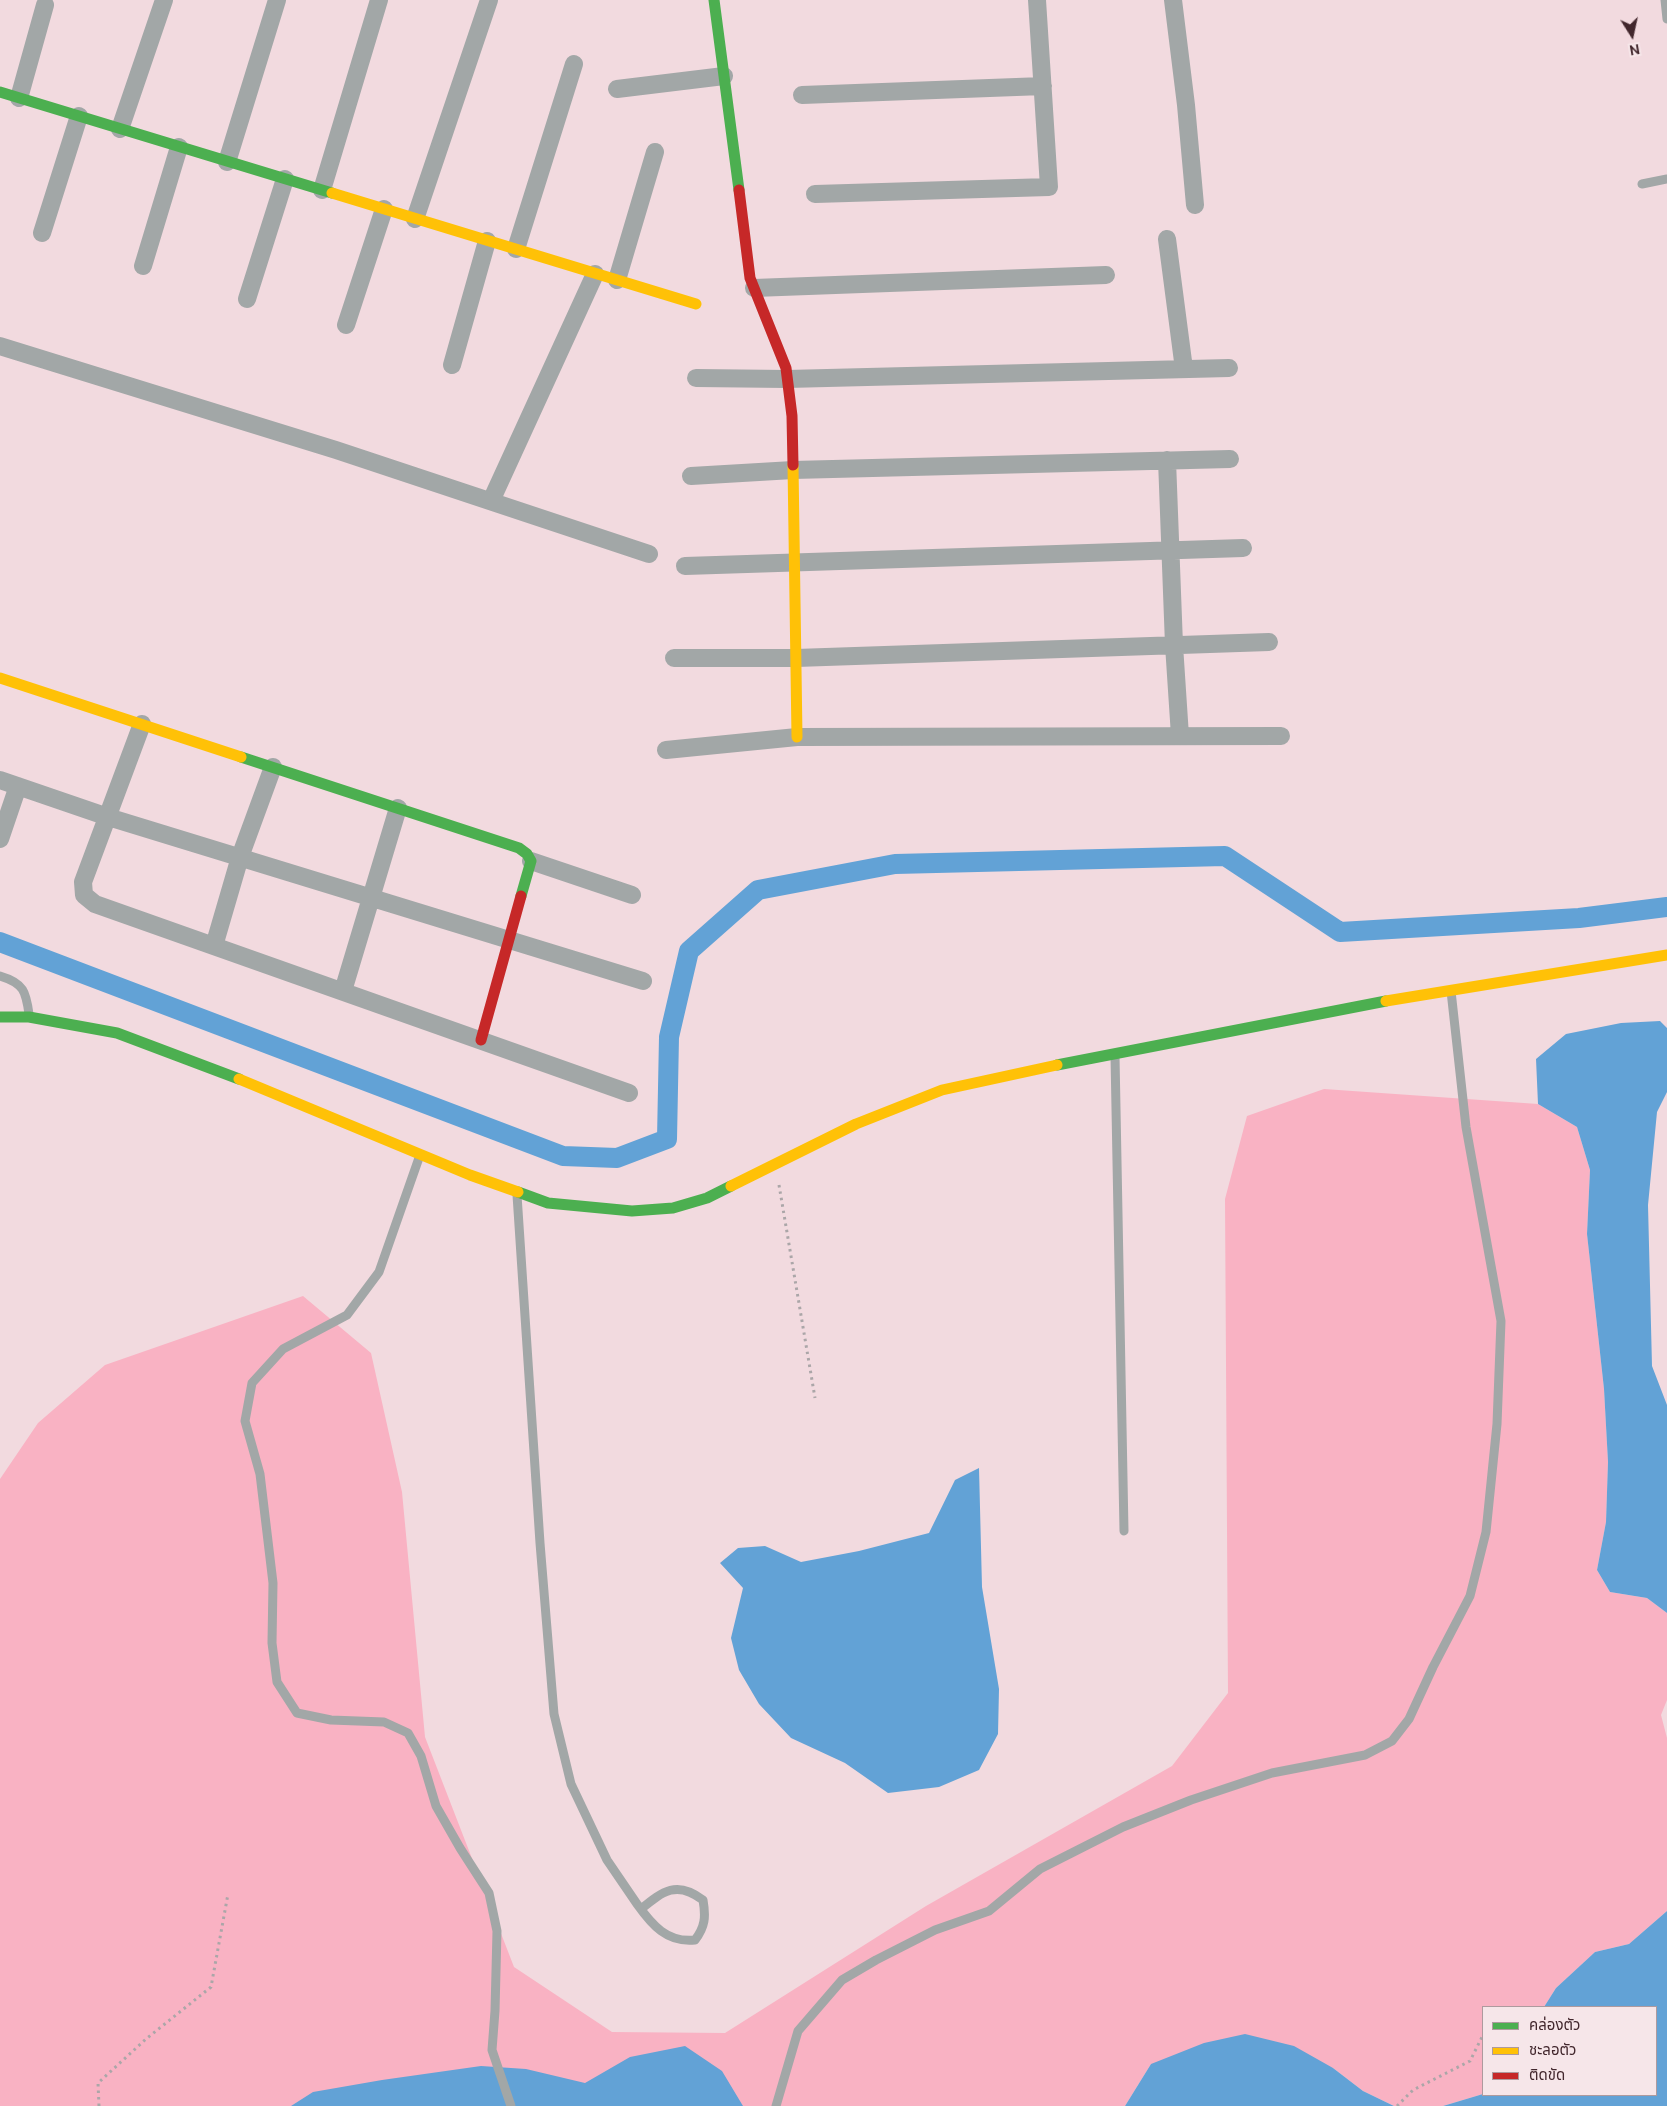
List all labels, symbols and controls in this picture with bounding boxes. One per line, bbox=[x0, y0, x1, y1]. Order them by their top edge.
north arrow bbox=[1607, 10, 1657, 60]
text: N bbox=[1628, 41, 1641, 59]
legend bbox=[1482, 2006, 1657, 2096]
text: คล่องตัว bbox=[1529, 2016, 1580, 2033]
text: ชะลอตัว bbox=[1529, 2041, 1576, 2058]
text: ติดขัด bbox=[1529, 2066, 1565, 2083]

